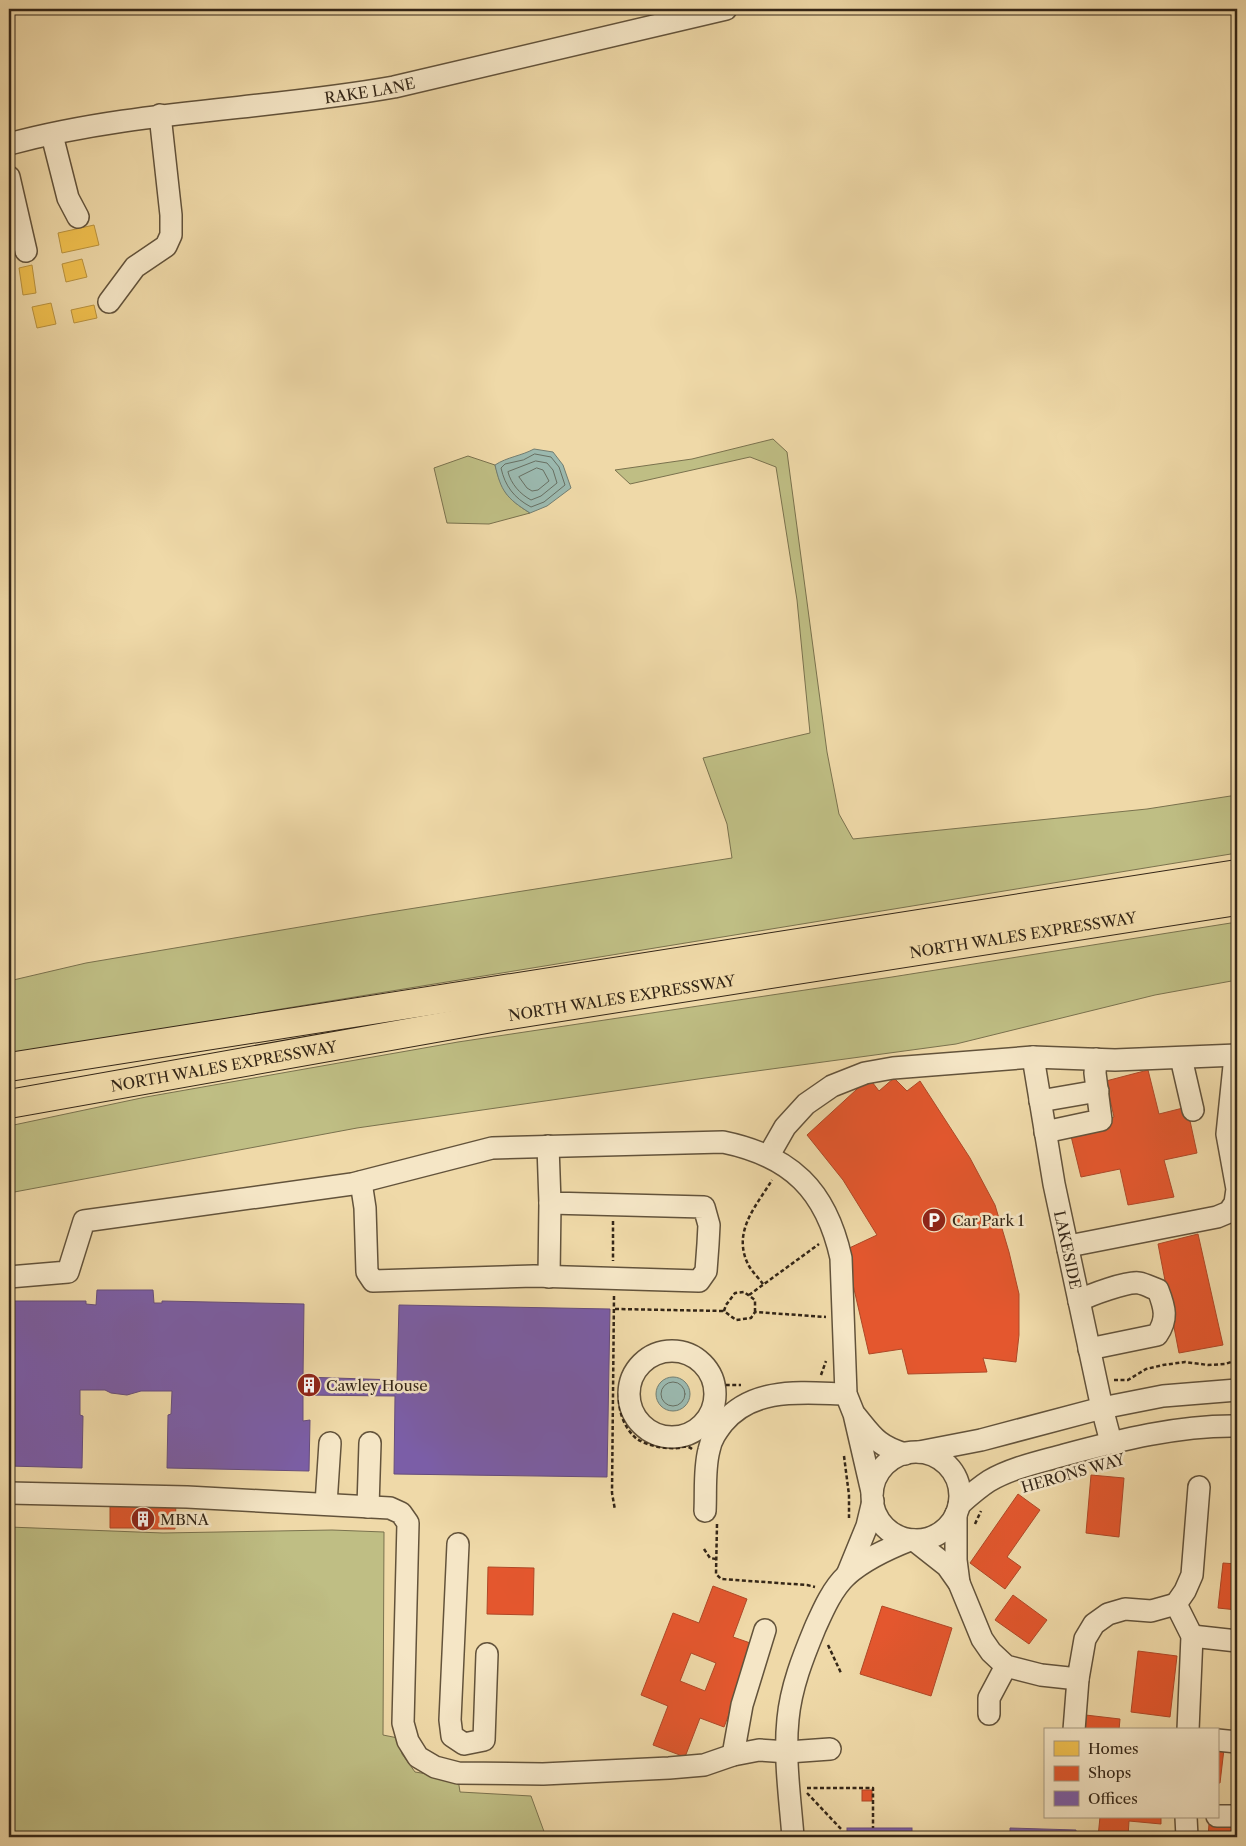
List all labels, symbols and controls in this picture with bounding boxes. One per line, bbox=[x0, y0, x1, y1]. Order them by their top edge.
street label: RAKE LANE bbox=[323, 73, 417, 107]
street label: NORTH WALES EXPRESSWAY bbox=[908, 907, 1138, 962]
street label: NORTH WALES EXPRESSWAY bbox=[507, 970, 737, 1025]
street label: NORTH WALES EXPRESSWAY bbox=[109, 1036, 339, 1095]
parking icon: Car Park 1 bbox=[921, 1207, 947, 1233]
street label: LAKESIDE bbox=[1050, 1209, 1086, 1291]
place label: Car Park 1 bbox=[952, 1211, 1025, 1230]
building icon: Cawley House bbox=[296, 1372, 322, 1398]
place label: Cawley House bbox=[326, 1376, 428, 1395]
street label: HERONS WAY bbox=[1019, 1449, 1127, 1497]
building icon: MBNA bbox=[130, 1506, 156, 1532]
place label: MBNA bbox=[160, 1510, 210, 1529]
legend bbox=[1044, 1728, 1218, 1818]
text: Homes bbox=[1088, 1739, 1139, 1758]
text: Shops bbox=[1088, 1763, 1131, 1782]
text: Offices bbox=[1088, 1789, 1138, 1808]

